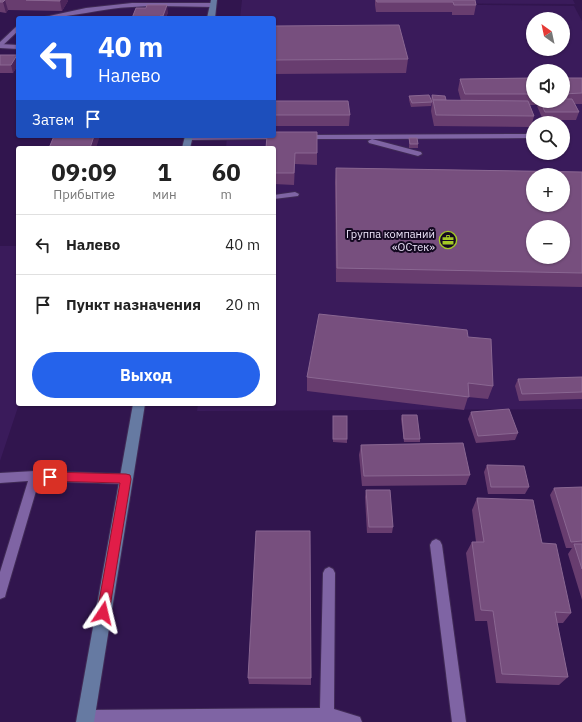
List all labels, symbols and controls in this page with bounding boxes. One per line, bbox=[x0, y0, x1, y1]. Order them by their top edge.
north arrow bbox=[526, 12, 570, 56]
map controls bbox=[526, 12, 570, 264]
text: 40 m bbox=[98, 28, 163, 65]
icon: left bbox=[32, 32, 84, 84]
text: Налево bbox=[98, 64, 161, 87]
button: sound bbox=[526, 64, 570, 108]
icon: arrive bbox=[82, 108, 104, 130]
text: Затем bbox=[32, 110, 74, 129]
button: search bbox=[526, 116, 570, 160]
text: 09:09 bbox=[51, 156, 117, 188]
text: 1 bbox=[157, 156, 172, 188]
text: 60 bbox=[212, 156, 241, 188]
button: + bbox=[526, 168, 570, 212]
text: Прибытие bbox=[53, 186, 115, 203]
text: мин bbox=[152, 186, 177, 203]
text: m bbox=[221, 186, 232, 203]
button: − bbox=[526, 220, 570, 264]
place label: Группа компаний «ОСтек» bbox=[346, 227, 435, 254]
office icon: Группа компаний «ОСтек» bbox=[438, 230, 458, 250]
icon: left bbox=[32, 234, 54, 256]
text: Налево bbox=[66, 235, 120, 254]
text: 40 m bbox=[225, 235, 260, 254]
icon: arrive bbox=[32, 294, 54, 316]
text: Пункт назначения bbox=[66, 295, 201, 314]
text: 20 m bbox=[225, 295, 260, 314]
button: Выход bbox=[32, 352, 260, 398]
pin bbox=[33, 460, 67, 494]
icon: arrive bbox=[39, 466, 61, 488]
position arrow bbox=[82, 592, 124, 634]

